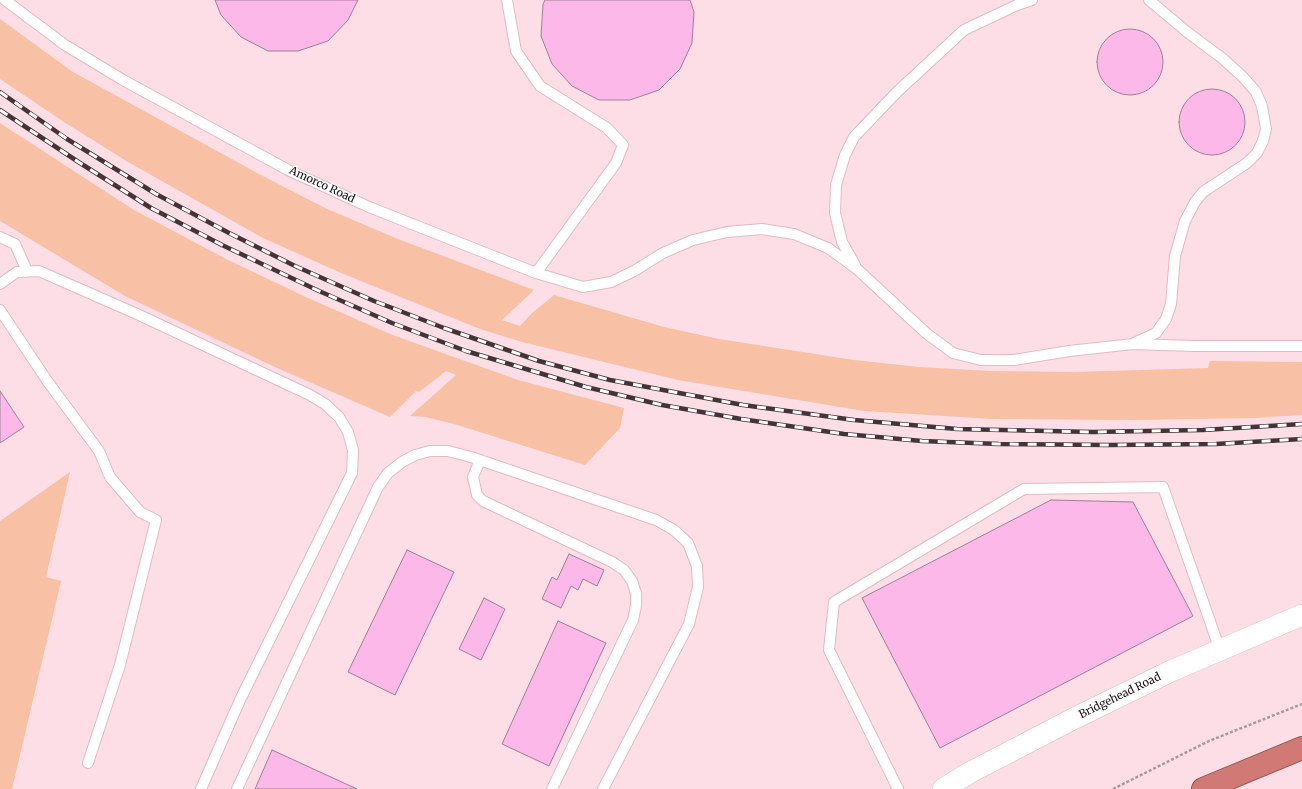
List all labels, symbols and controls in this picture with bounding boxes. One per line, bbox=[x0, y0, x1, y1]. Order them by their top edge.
street label: Amorco Road bbox=[287, 164, 357, 206]
street label: Bridgehead Road bbox=[1077, 670, 1163, 722]

